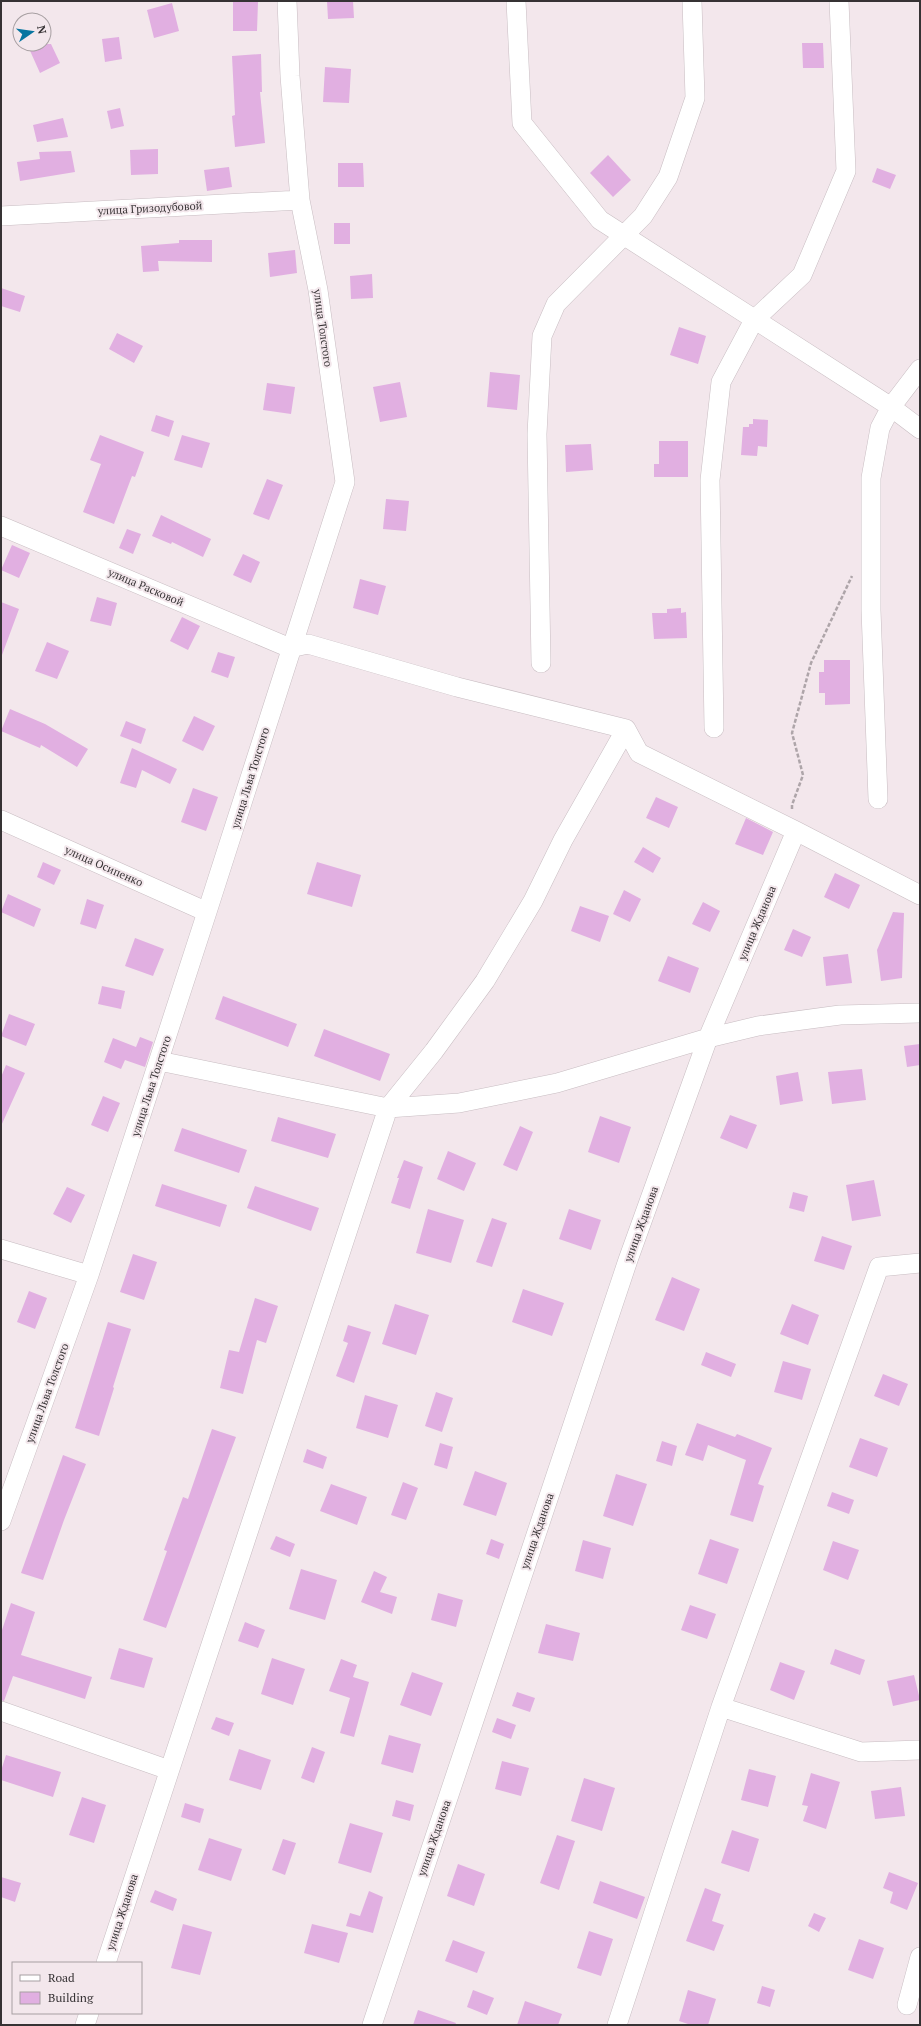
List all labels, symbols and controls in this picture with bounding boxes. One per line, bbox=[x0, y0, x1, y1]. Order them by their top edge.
north arrow bbox=[12, 12, 52, 52]
text: N bbox=[34, 24, 50, 36]
street label: улица Гризодубовой bbox=[96, 198, 203, 218]
street label: улица Толстого bbox=[310, 287, 335, 368]
street label: улица Расковой bbox=[105, 564, 186, 609]
street label: улица Льва Толстого bbox=[228, 726, 272, 831]
street label: улица Осипенко bbox=[62, 842, 145, 889]
street label: улица Жданова bbox=[735, 883, 779, 963]
street label: улица Льва Толстого bbox=[128, 1034, 174, 1139]
street label: улица Жданова bbox=[620, 1184, 661, 1265]
street label: улица Льва Толстого bbox=[22, 1341, 72, 1446]
street label: улица Жданова bbox=[517, 1491, 557, 1572]
street label: улица Жданова bbox=[414, 1798, 454, 1879]
street label: улица Жданова bbox=[103, 1872, 141, 1953]
legend bbox=[12, 1962, 142, 2014]
text: Road bbox=[48, 1970, 75, 1985]
text: Building bbox=[48, 1990, 94, 2005]

